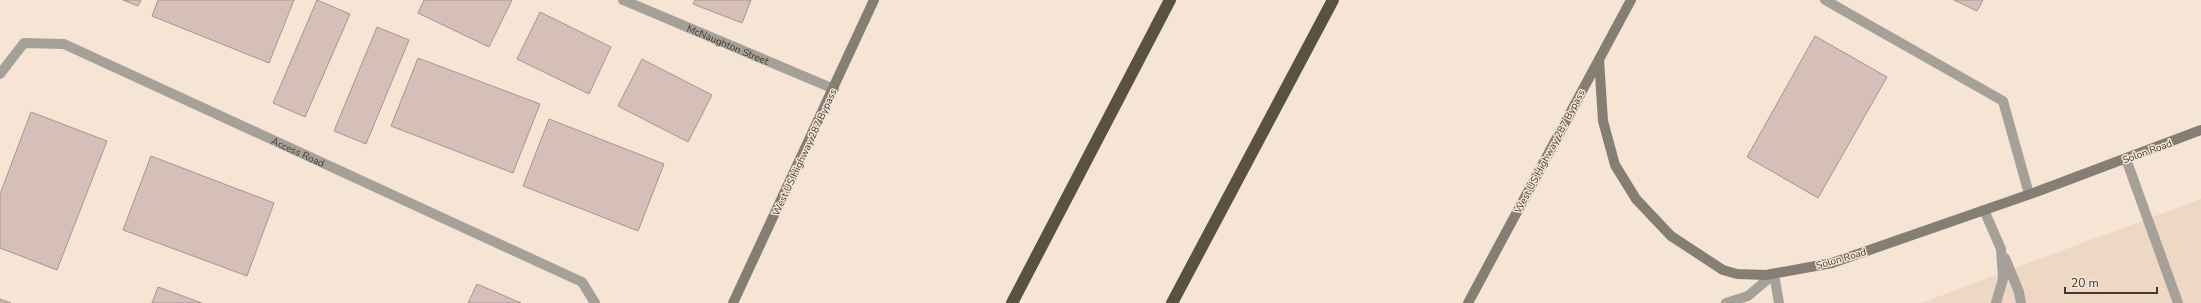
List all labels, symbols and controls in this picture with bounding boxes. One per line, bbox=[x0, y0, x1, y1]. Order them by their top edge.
street label: McNaughton Street bbox=[685, 22, 771, 69]
street label: West US Highway 287 Bypass bbox=[769, 87, 841, 218]
street label: West US Highway 287 Bypass bbox=[1511, 87, 1589, 216]
street label: Access Road bbox=[269, 134, 327, 171]
street label: Solon Road bbox=[2121, 136, 2174, 167]
street label: Solon Road bbox=[1814, 245, 1868, 273]
scale bar bbox=[2065, 269, 2157, 295]
text: 20 m bbox=[2071, 275, 2099, 291]

